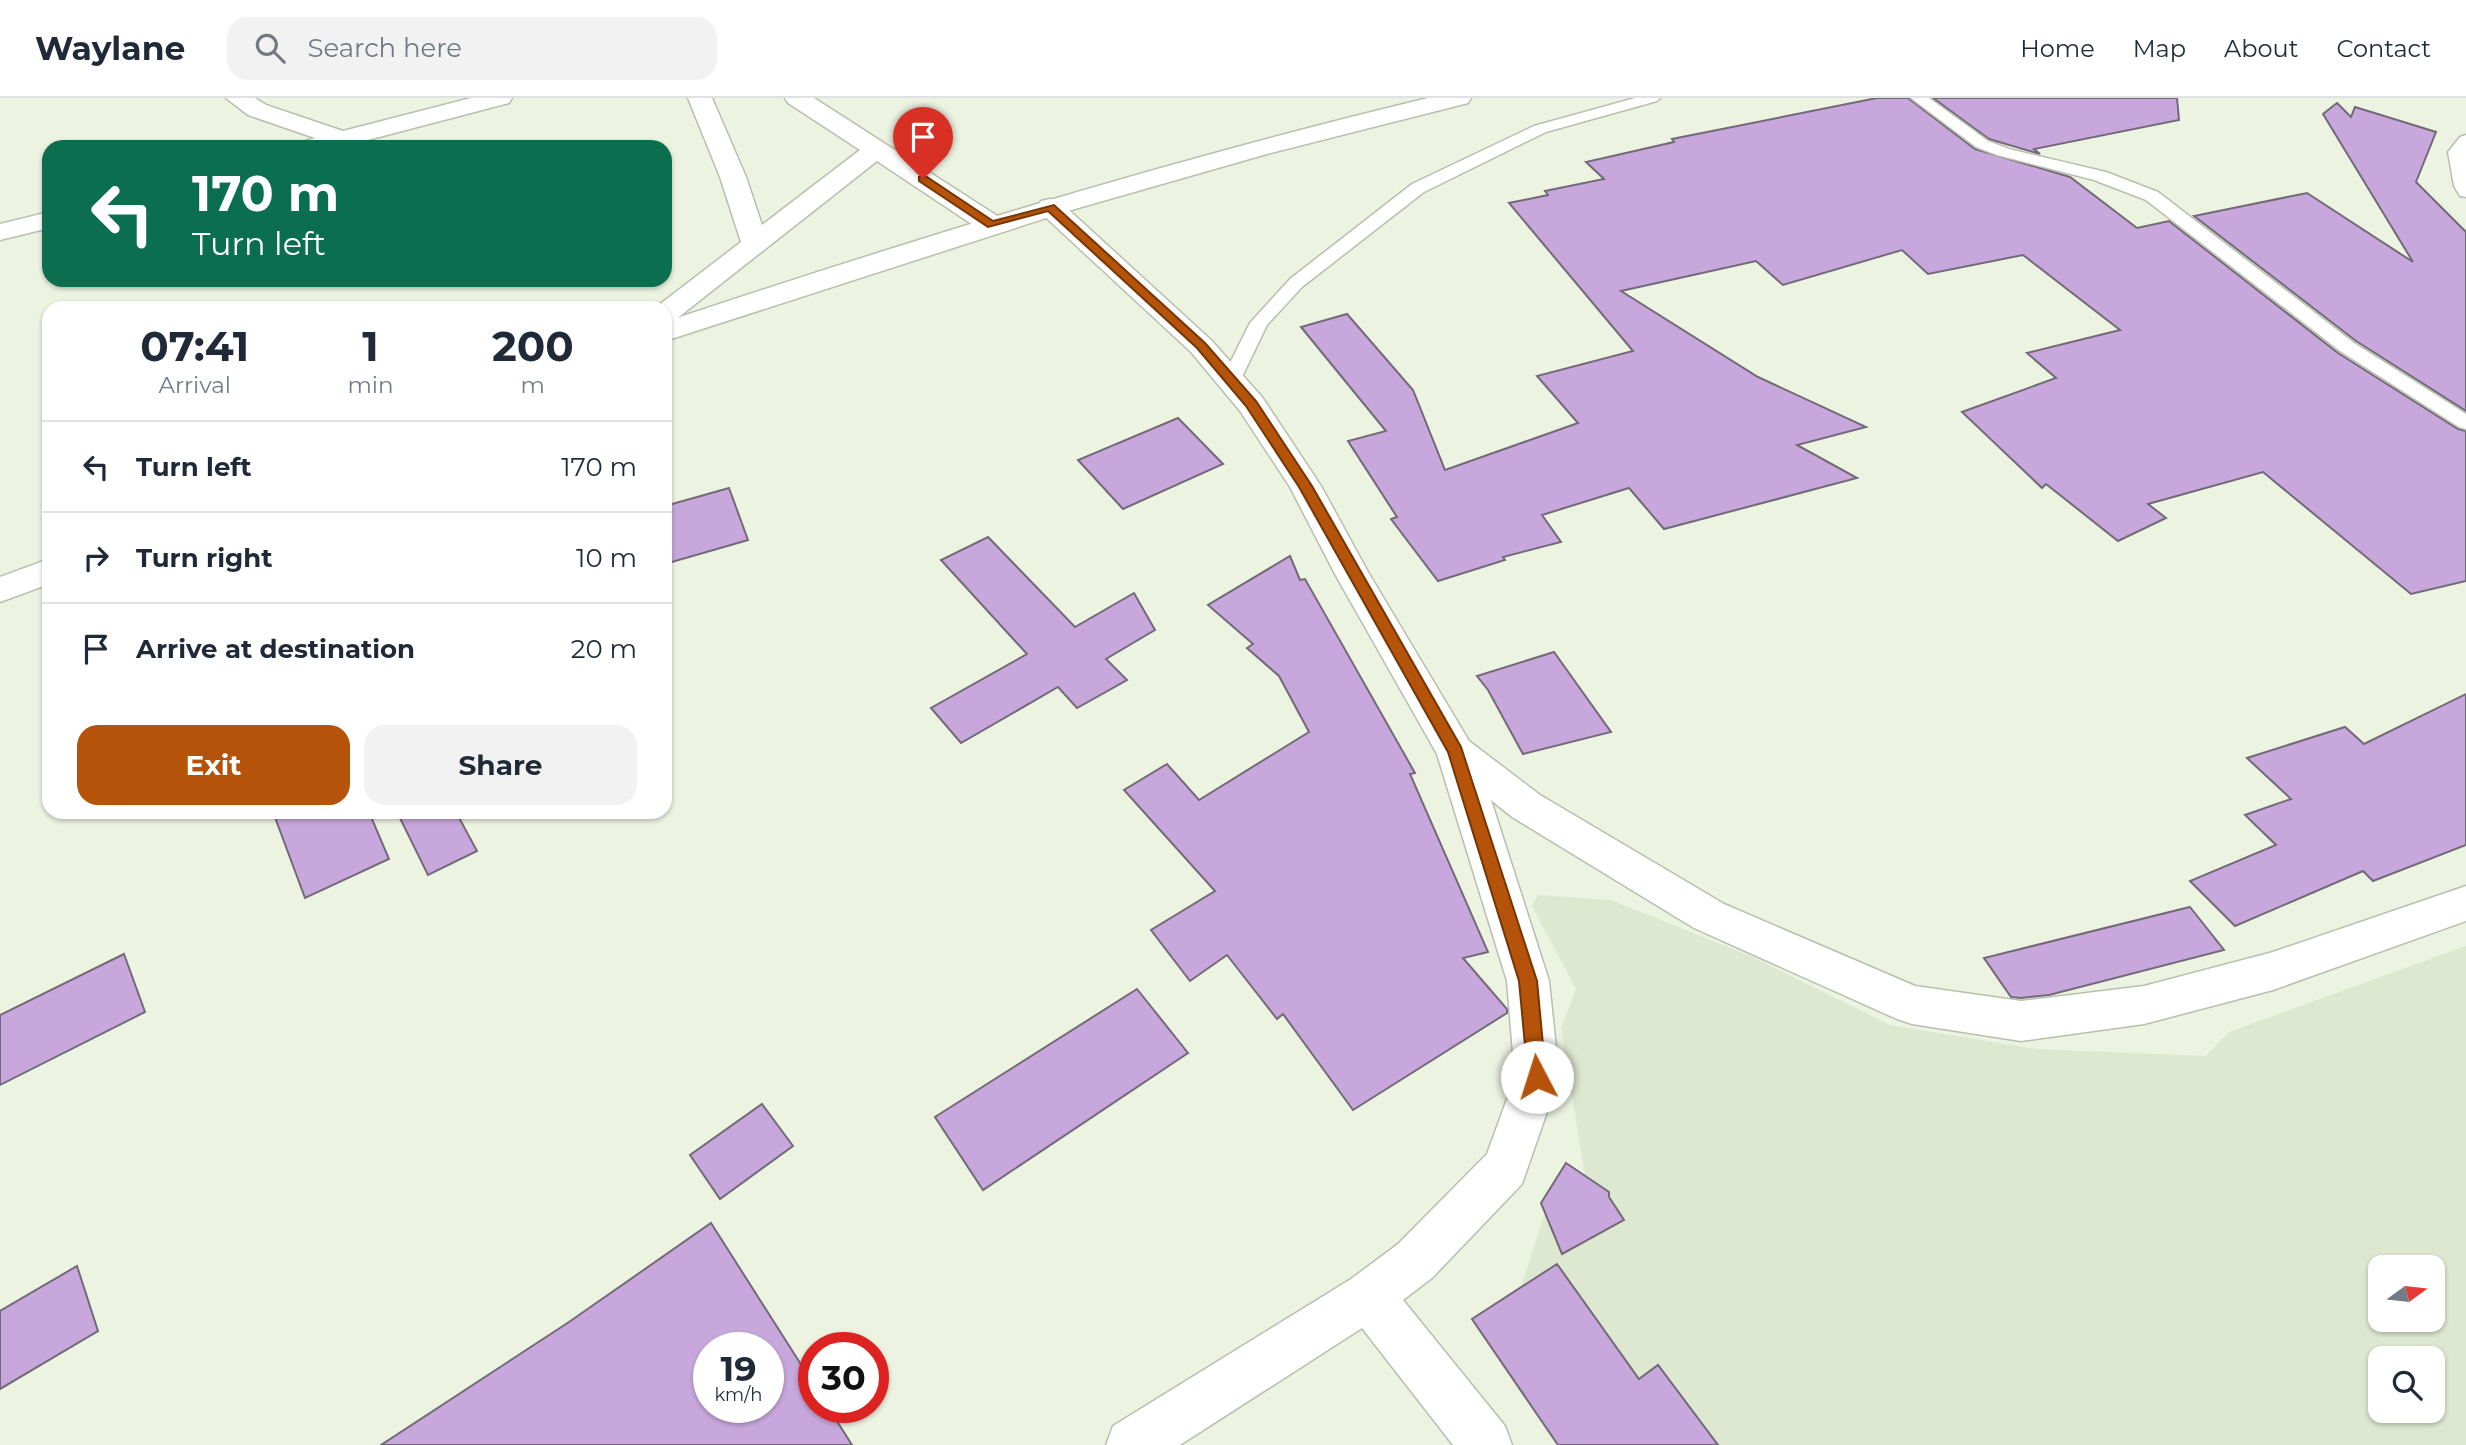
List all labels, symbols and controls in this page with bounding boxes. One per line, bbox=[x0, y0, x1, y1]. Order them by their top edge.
search box bbox=[227, 17, 717, 80]
text: Waylane bbox=[35, 28, 185, 68]
icon: search bbox=[251, 29, 289, 67]
text: Search here bbox=[307, 32, 462, 64]
text: Home bbox=[2020, 34, 2095, 63]
text: Map bbox=[2133, 34, 2186, 63]
text: About bbox=[2224, 34, 2298, 63]
text: Contact bbox=[2336, 34, 2431, 63]
pin bbox=[893, 107, 953, 179]
icon: arrive bbox=[904, 118, 942, 156]
text: 170 m bbox=[192, 164, 339, 223]
icon: left bbox=[77, 168, 168, 259]
text: Turn left bbox=[192, 224, 326, 263]
text: 07:41 bbox=[140, 320, 249, 372]
text: 1 bbox=[362, 320, 379, 372]
text: 200 bbox=[492, 320, 574, 372]
text: Arrival bbox=[158, 371, 231, 399]
text: min bbox=[347, 371, 394, 399]
text: m bbox=[521, 371, 545, 399]
icon: left bbox=[77, 448, 115, 486]
text: Turn left bbox=[136, 451, 252, 483]
text: 170 m bbox=[561, 451, 637, 483]
icon: right bbox=[77, 539, 115, 577]
text: Turn right bbox=[136, 542, 272, 574]
text: 10 m bbox=[576, 542, 637, 574]
icon: arrive bbox=[77, 630, 115, 668]
text: Arrive at destination bbox=[136, 633, 415, 665]
text: 20 m bbox=[571, 633, 637, 665]
button: Exit bbox=[77, 725, 350, 805]
button: Share bbox=[364, 725, 637, 805]
position arrow bbox=[1500, 1040, 1574, 1114]
north arrow bbox=[2368, 1255, 2445, 1332]
map controls bbox=[2368, 1255, 2445, 1423]
speed limit sign: 30 bbox=[798, 1332, 889, 1423]
button: search bbox=[2368, 1346, 2445, 1423]
text: 19 bbox=[720, 1347, 757, 1390]
text: km/h bbox=[714, 1384, 763, 1406]

